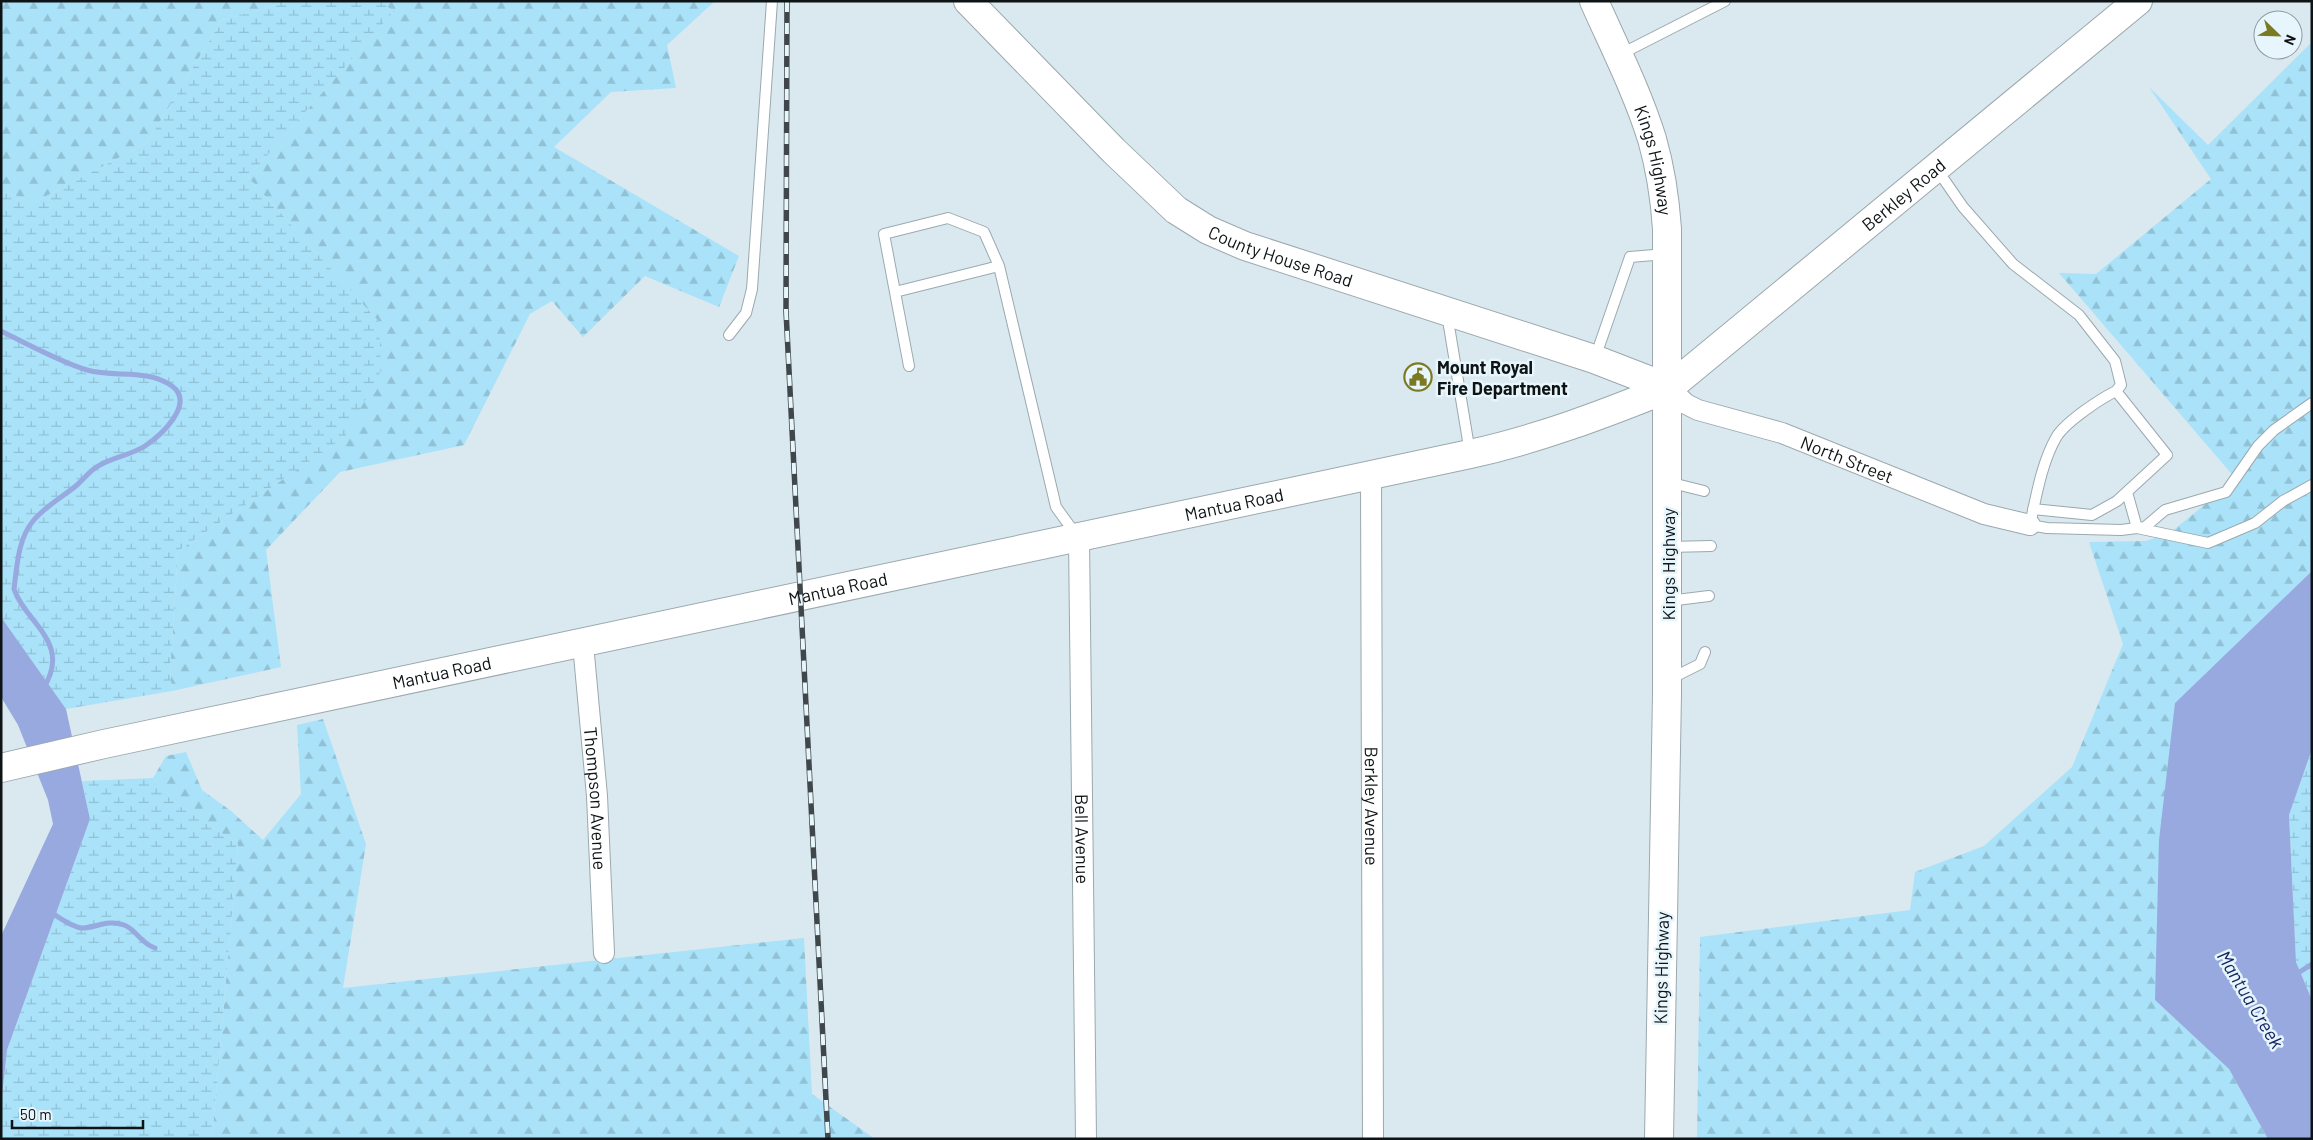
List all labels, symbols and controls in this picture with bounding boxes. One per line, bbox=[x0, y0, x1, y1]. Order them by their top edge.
north arrow bbox=[2253, 10, 2303, 60]
text: N bbox=[2281, 33, 2300, 48]
street label: Kings Highway bbox=[1630, 102, 1677, 216]
street label: Berkley Road bbox=[1857, 154, 1950, 235]
street label: County House Road bbox=[1205, 221, 1356, 291]
place label: Mount Royal Fire Department bbox=[1437, 356, 1568, 399]
public building icon: Mount Royal Fire Department bbox=[1403, 362, 1433, 392]
street label: North Street bbox=[1798, 431, 1897, 488]
street label: Mantua Road bbox=[1183, 483, 1286, 525]
street label: Kings Highway bbox=[1657, 508, 1679, 620]
street label: Mantua Road bbox=[786, 567, 889, 609]
street label: Mantua Road bbox=[390, 651, 493, 694]
street label: Thompson Avenue bbox=[580, 726, 611, 871]
street label: Berkley Avenue bbox=[1361, 746, 1383, 866]
street label: Bell Avenue bbox=[1071, 794, 1094, 884]
street label: Kings Highway bbox=[1649, 911, 1673, 1025]
water label: Mantua Creek bbox=[2213, 946, 2290, 1053]
scale bar bbox=[12, 1098, 144, 1130]
text: 50 m bbox=[20, 1105, 52, 1123]

